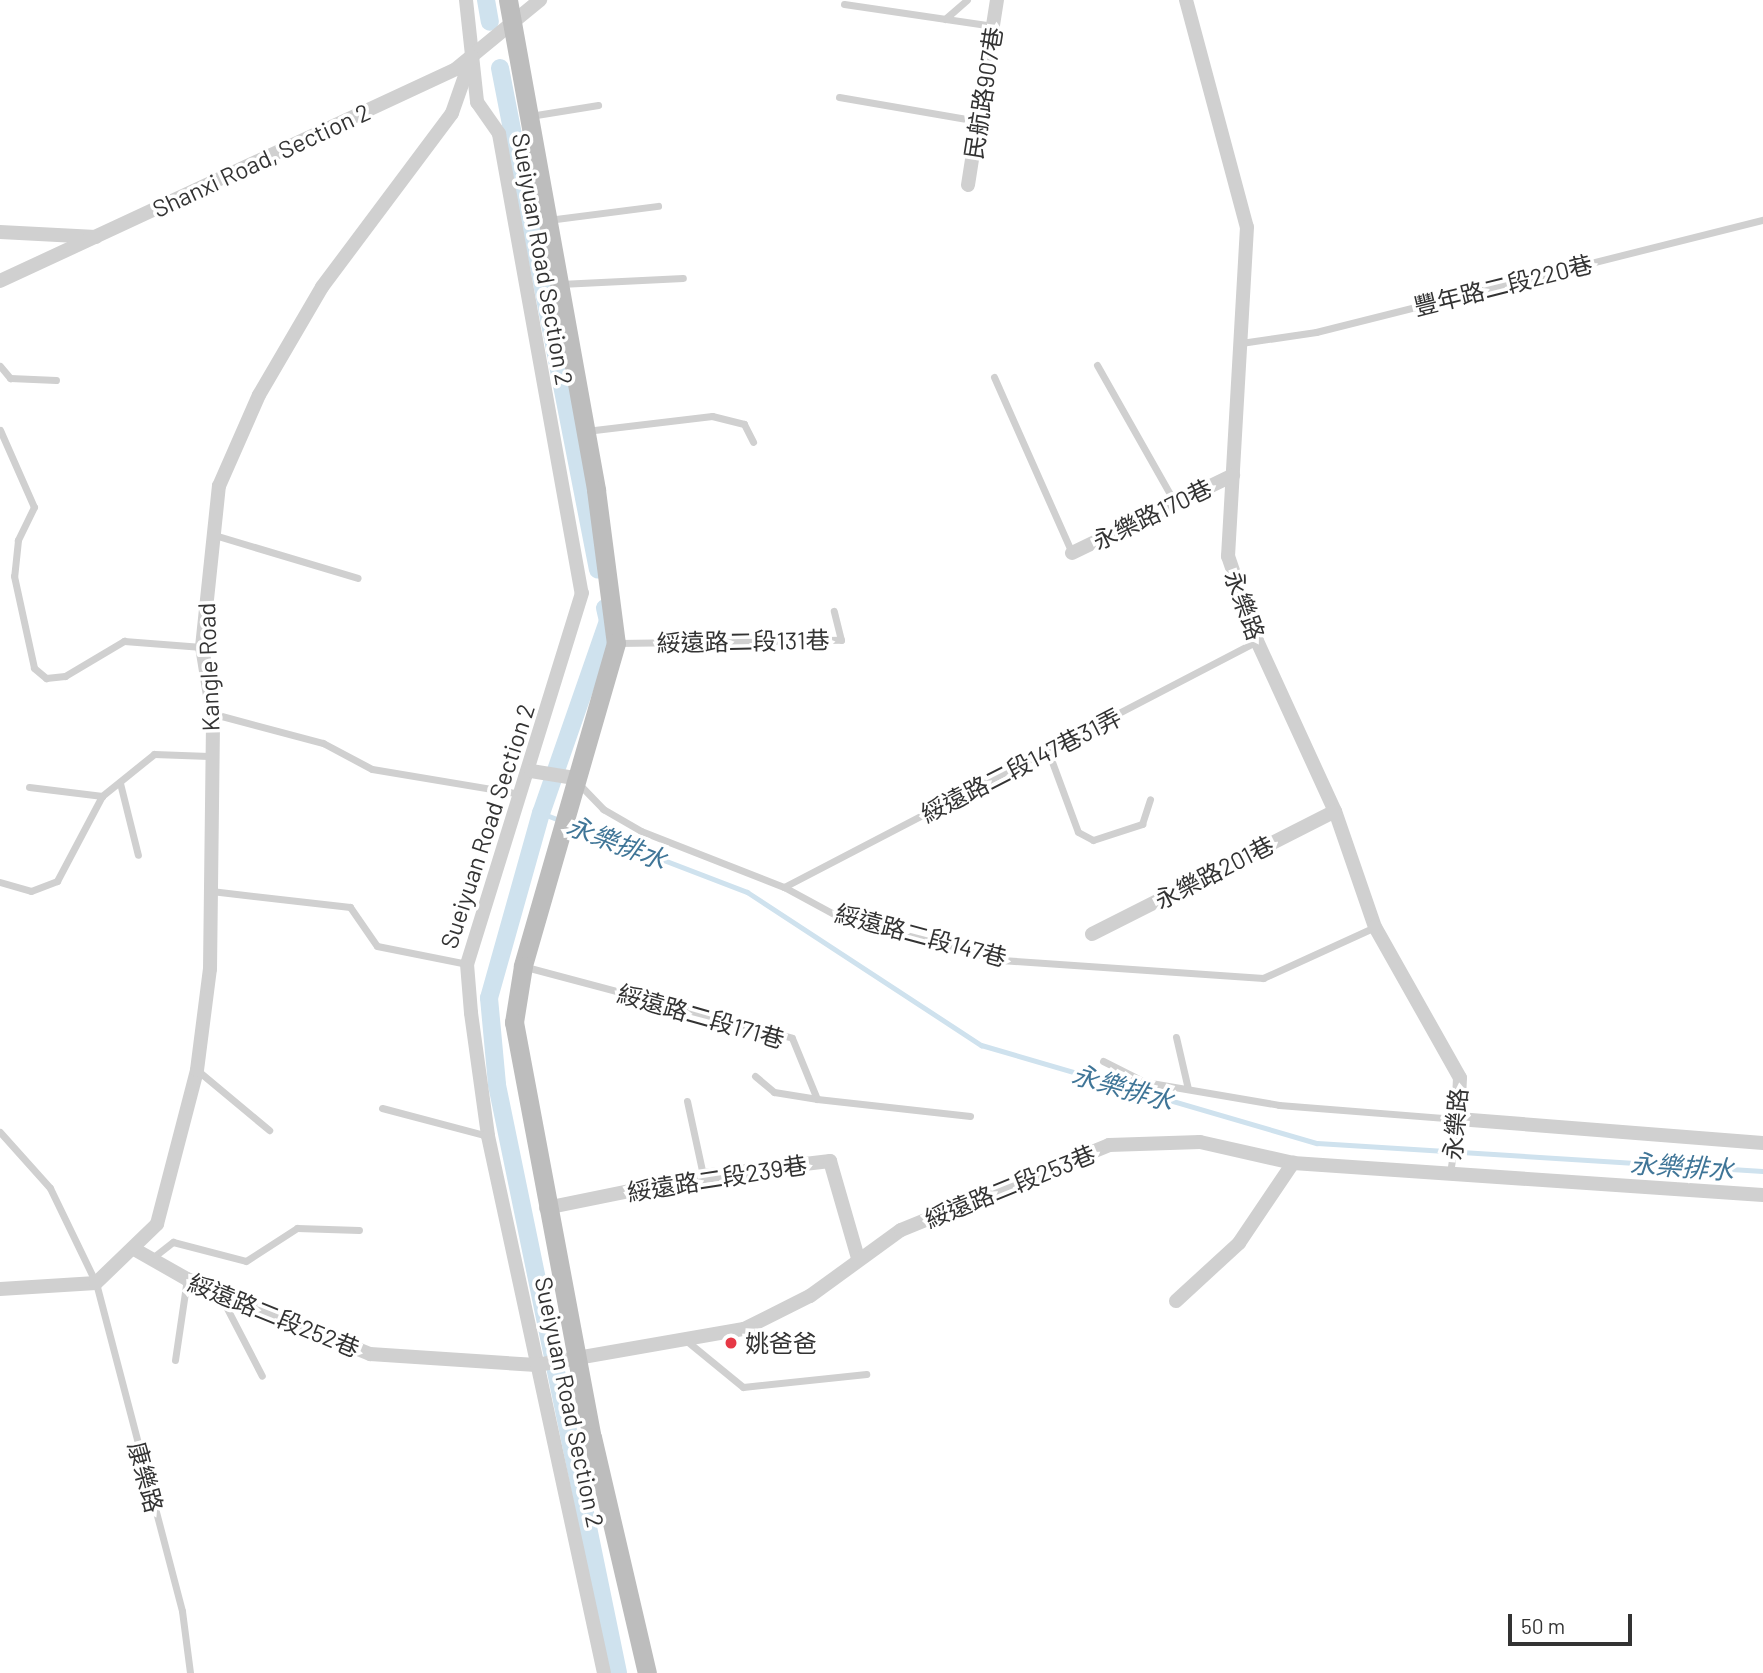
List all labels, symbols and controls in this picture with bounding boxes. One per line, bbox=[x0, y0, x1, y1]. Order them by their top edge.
street label: 民航路907巷 bbox=[958, 25, 1008, 161]
street label: Shanxi Road, Section 2 bbox=[148, 97, 374, 223]
street label: Sueiyuan Road Section 2 bbox=[507, 131, 579, 387]
street label: 豐年路二段220巷 bbox=[1411, 249, 1595, 321]
street label: 永樂路170巷 bbox=[1088, 473, 1216, 555]
street label: 永樂路 bbox=[1219, 566, 1271, 644]
street label: Kangle Road bbox=[191, 602, 225, 732]
street label: 綏遠路二段131巷 bbox=[656, 625, 830, 657]
street label: Sueiyuan Road Section 2 bbox=[434, 700, 540, 952]
street label: 綏遠路二段147巷31弄 bbox=[916, 702, 1126, 828]
water label: 永樂排水 bbox=[563, 809, 671, 875]
street label: 永樂路201巷 bbox=[1149, 830, 1279, 914]
street label: 綏遠路二段147巷 bbox=[832, 898, 1010, 972]
street label: 綏遠路二段171巷 bbox=[614, 978, 788, 1054]
water label: 永樂排水 bbox=[1069, 1058, 1177, 1116]
street label: 永樂路 bbox=[1438, 1087, 1472, 1161]
street label: 綏遠路二段253巷 bbox=[920, 1139, 1100, 1233]
water label: 永樂排水 bbox=[1629, 1147, 1735, 1185]
street label: 綏遠路二段239巷 bbox=[625, 1150, 809, 1206]
street label: 綏遠路二段252巷 bbox=[184, 1268, 364, 1362]
street label: Sueiyuan Road Section 2 bbox=[529, 1274, 611, 1530]
place label: 姚爸爸 bbox=[745, 1329, 817, 1357]
marker: 姚爸爸 bbox=[723, 1335, 739, 1351]
street label: 康樂路 bbox=[123, 1438, 169, 1516]
scale bar bbox=[1511, 1600, 1635, 1644]
text: 50 m bbox=[1521, 1613, 1565, 1638]

